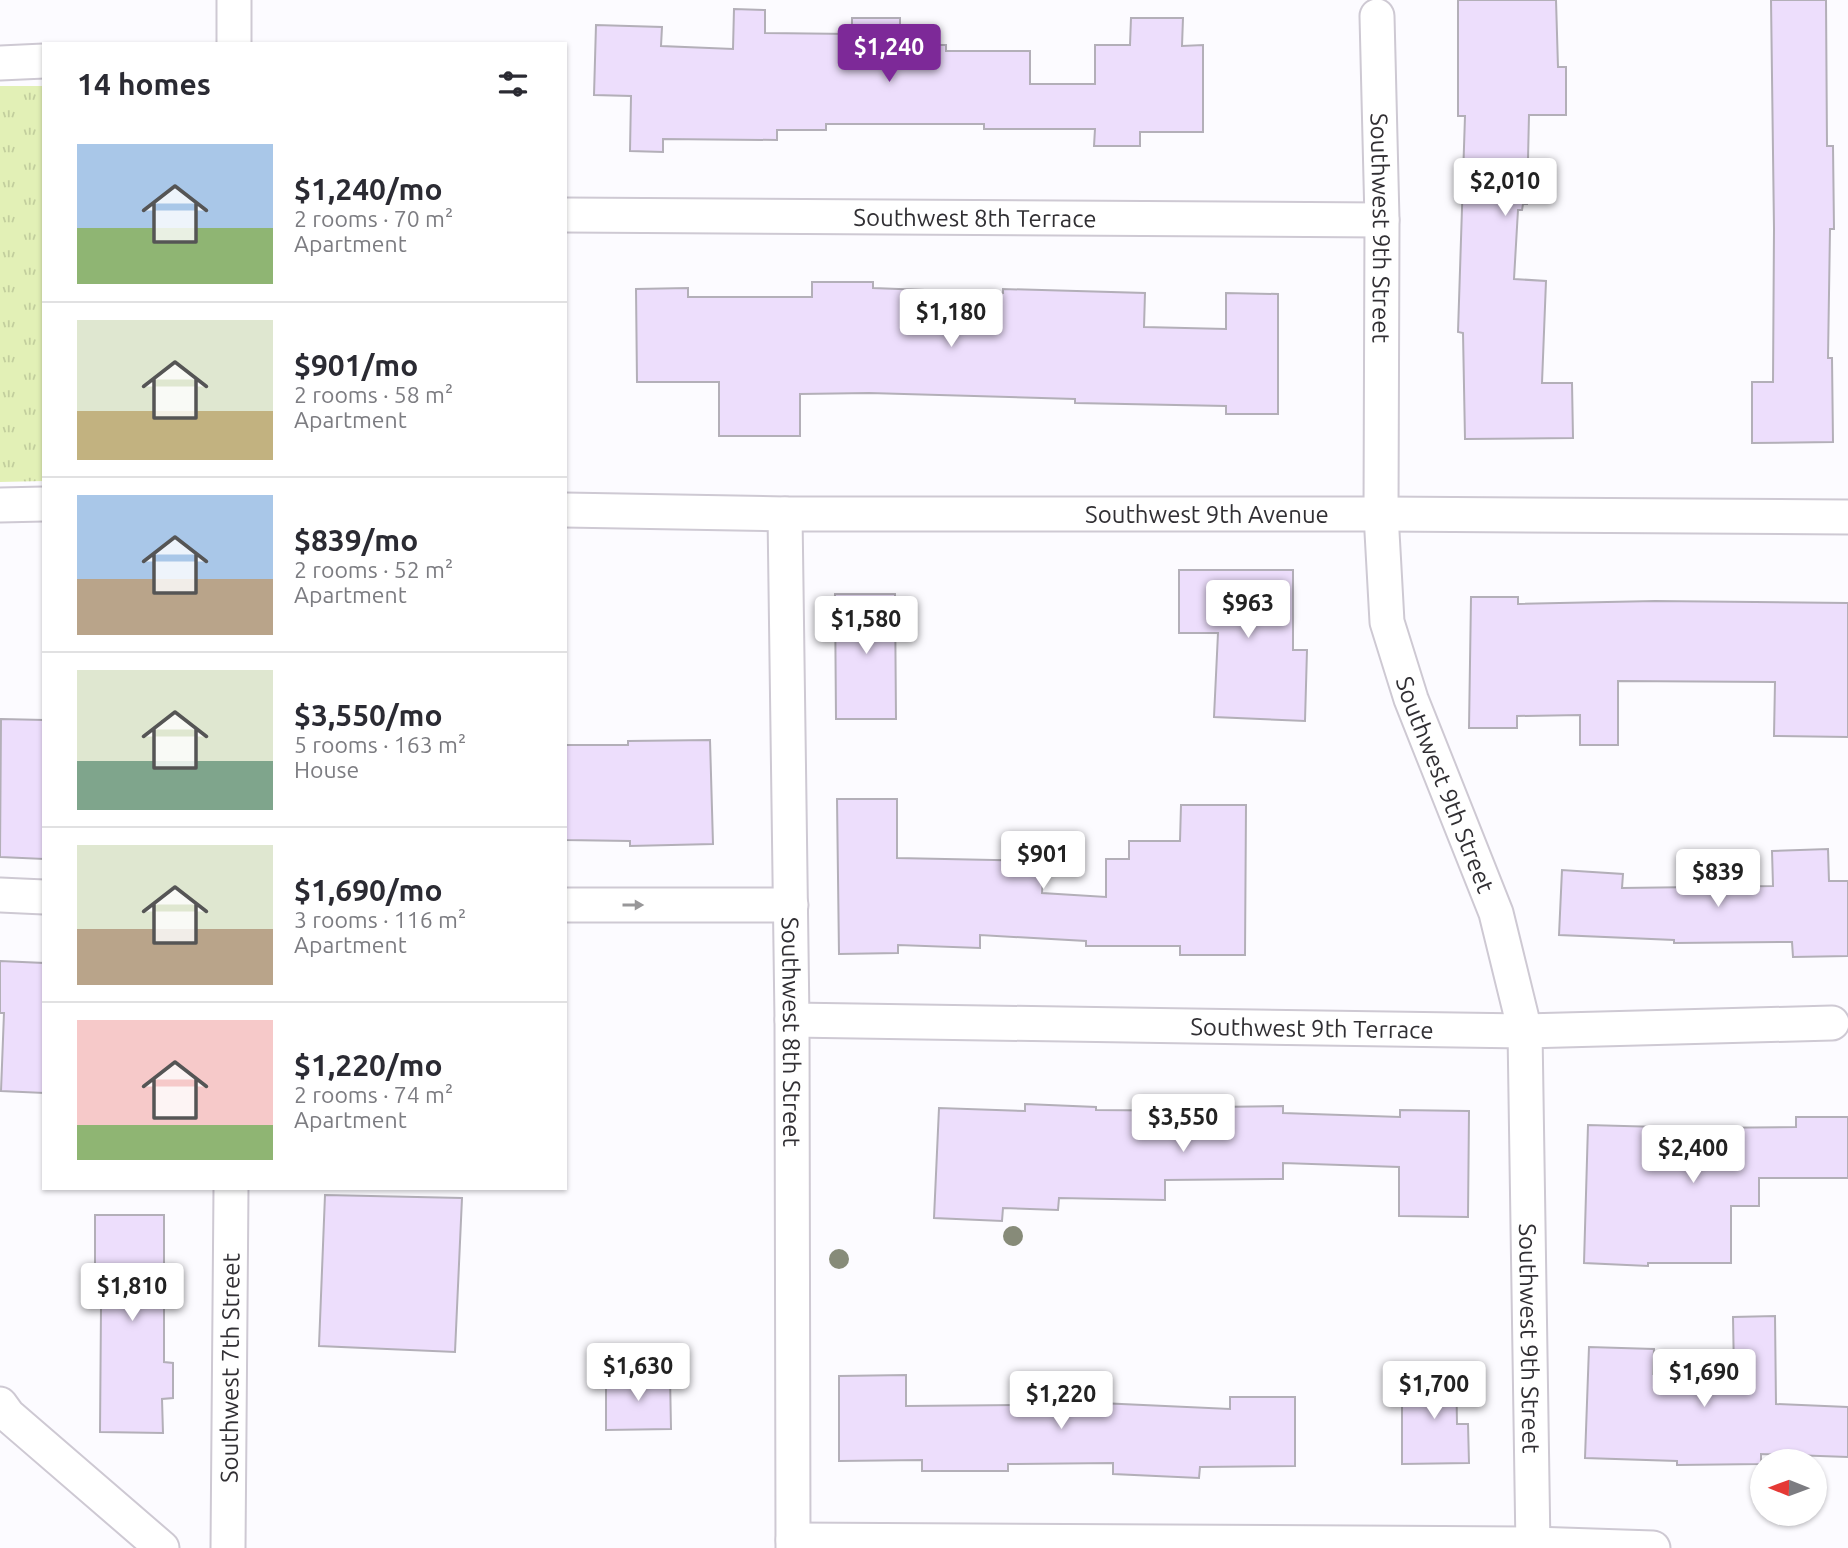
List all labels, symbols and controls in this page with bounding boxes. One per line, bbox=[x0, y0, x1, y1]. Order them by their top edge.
pin: $1,240 bbox=[832, 24, 946, 84]
text: $1,240 bbox=[854, 34, 924, 59]
icon: filters bbox=[494, 65, 532, 103]
text: 14 homes bbox=[77, 67, 211, 101]
street label: Southwest 9th Street bbox=[1366, 113, 1396, 344]
pin: $2,010 bbox=[1448, 158, 1562, 218]
text: $2,010 bbox=[1470, 168, 1540, 193]
icon: home bbox=[133, 172, 217, 256]
text: $1,240/mo bbox=[294, 172, 443, 206]
street label: Southwest 8th Terrace bbox=[853, 203, 1097, 232]
text: 2 rooms · 70 m² bbox=[294, 206, 453, 231]
text: Apartment bbox=[294, 231, 407, 256]
pin: $1,180 bbox=[894, 290, 1008, 349]
text: $1,180 bbox=[916, 299, 986, 324]
icon: home bbox=[133, 348, 217, 432]
text: $901/mo bbox=[294, 348, 418, 382]
text: 2 rooms · 58 m² bbox=[294, 382, 453, 407]
text: Apartment bbox=[294, 407, 407, 432]
street label: Southwest 9th Avenue bbox=[1085, 501, 1329, 528]
icon: home bbox=[133, 523, 217, 607]
text: $839/mo bbox=[294, 523, 418, 557]
text: 2 rooms · 52 m² bbox=[294, 557, 453, 582]
pin: $963 bbox=[1207, 580, 1289, 640]
text: Apartment bbox=[294, 582, 407, 607]
text: $963 bbox=[1222, 590, 1274, 615]
pin: $1,580 bbox=[809, 596, 923, 656]
text: $1,580 bbox=[831, 606, 901, 631]
street label: Southwest 9th Street bbox=[1391, 673, 1500, 897]
icon: home bbox=[133, 698, 217, 782]
text: $3,550/mo bbox=[294, 698, 443, 732]
text: 5 rooms · 163 m² bbox=[294, 732, 466, 757]
text: House bbox=[294, 757, 359, 782]
pin: $901 bbox=[1002, 832, 1084, 891]
text: $901 bbox=[1017, 841, 1069, 866]
pin: $839 bbox=[1677, 850, 1759, 909]
text: $839 bbox=[1692, 859, 1744, 884]
icon: home bbox=[133, 873, 217, 957]
text: $1,690/mo bbox=[294, 873, 443, 907]
one-way arrow bbox=[623, 899, 645, 911]
text: 3 rooms · 116 m² bbox=[294, 907, 466, 932]
street label: Southwest 8th Street bbox=[777, 917, 806, 1148]
text: Apartment bbox=[294, 932, 407, 957]
street label: Southwest 9th Terrace bbox=[1190, 1012, 1434, 1043]
icon: home bbox=[133, 1048, 217, 1132]
text: $1,220/mo bbox=[294, 1048, 443, 1082]
text: 2 rooms · 74 m² bbox=[294, 1082, 453, 1107]
pin: $3,550 bbox=[1126, 1094, 1240, 1154]
text: $3,550 bbox=[1148, 1104, 1218, 1129]
text: Apartment bbox=[294, 1107, 407, 1132]
pin: $2,400 bbox=[1636, 1126, 1750, 1185]
text: $2,400 bbox=[1658, 1135, 1728, 1160]
street label: Southwest 9th Street bbox=[1514, 1223, 1545, 1454]
street label: Southwest 7th Street bbox=[215, 1252, 244, 1483]
pin: $1,810 bbox=[75, 1264, 189, 1323]
text: $1,810 bbox=[97, 1273, 167, 1298]
pin: $1,630 bbox=[581, 1344, 695, 1403]
pin: $1,690 bbox=[1647, 1350, 1761, 1409]
text: $1,630 bbox=[603, 1353, 673, 1378]
text: $1,690 bbox=[1669, 1359, 1739, 1384]
pin: $1,700 bbox=[1377, 1362, 1491, 1421]
text: $1,700 bbox=[1399, 1371, 1469, 1396]
pin: $1,220 bbox=[1004, 1372, 1118, 1431]
text: $1,220 bbox=[1026, 1381, 1096, 1406]
north arrow bbox=[1750, 1449, 1827, 1526]
map controls bbox=[1750, 1449, 1827, 1526]

